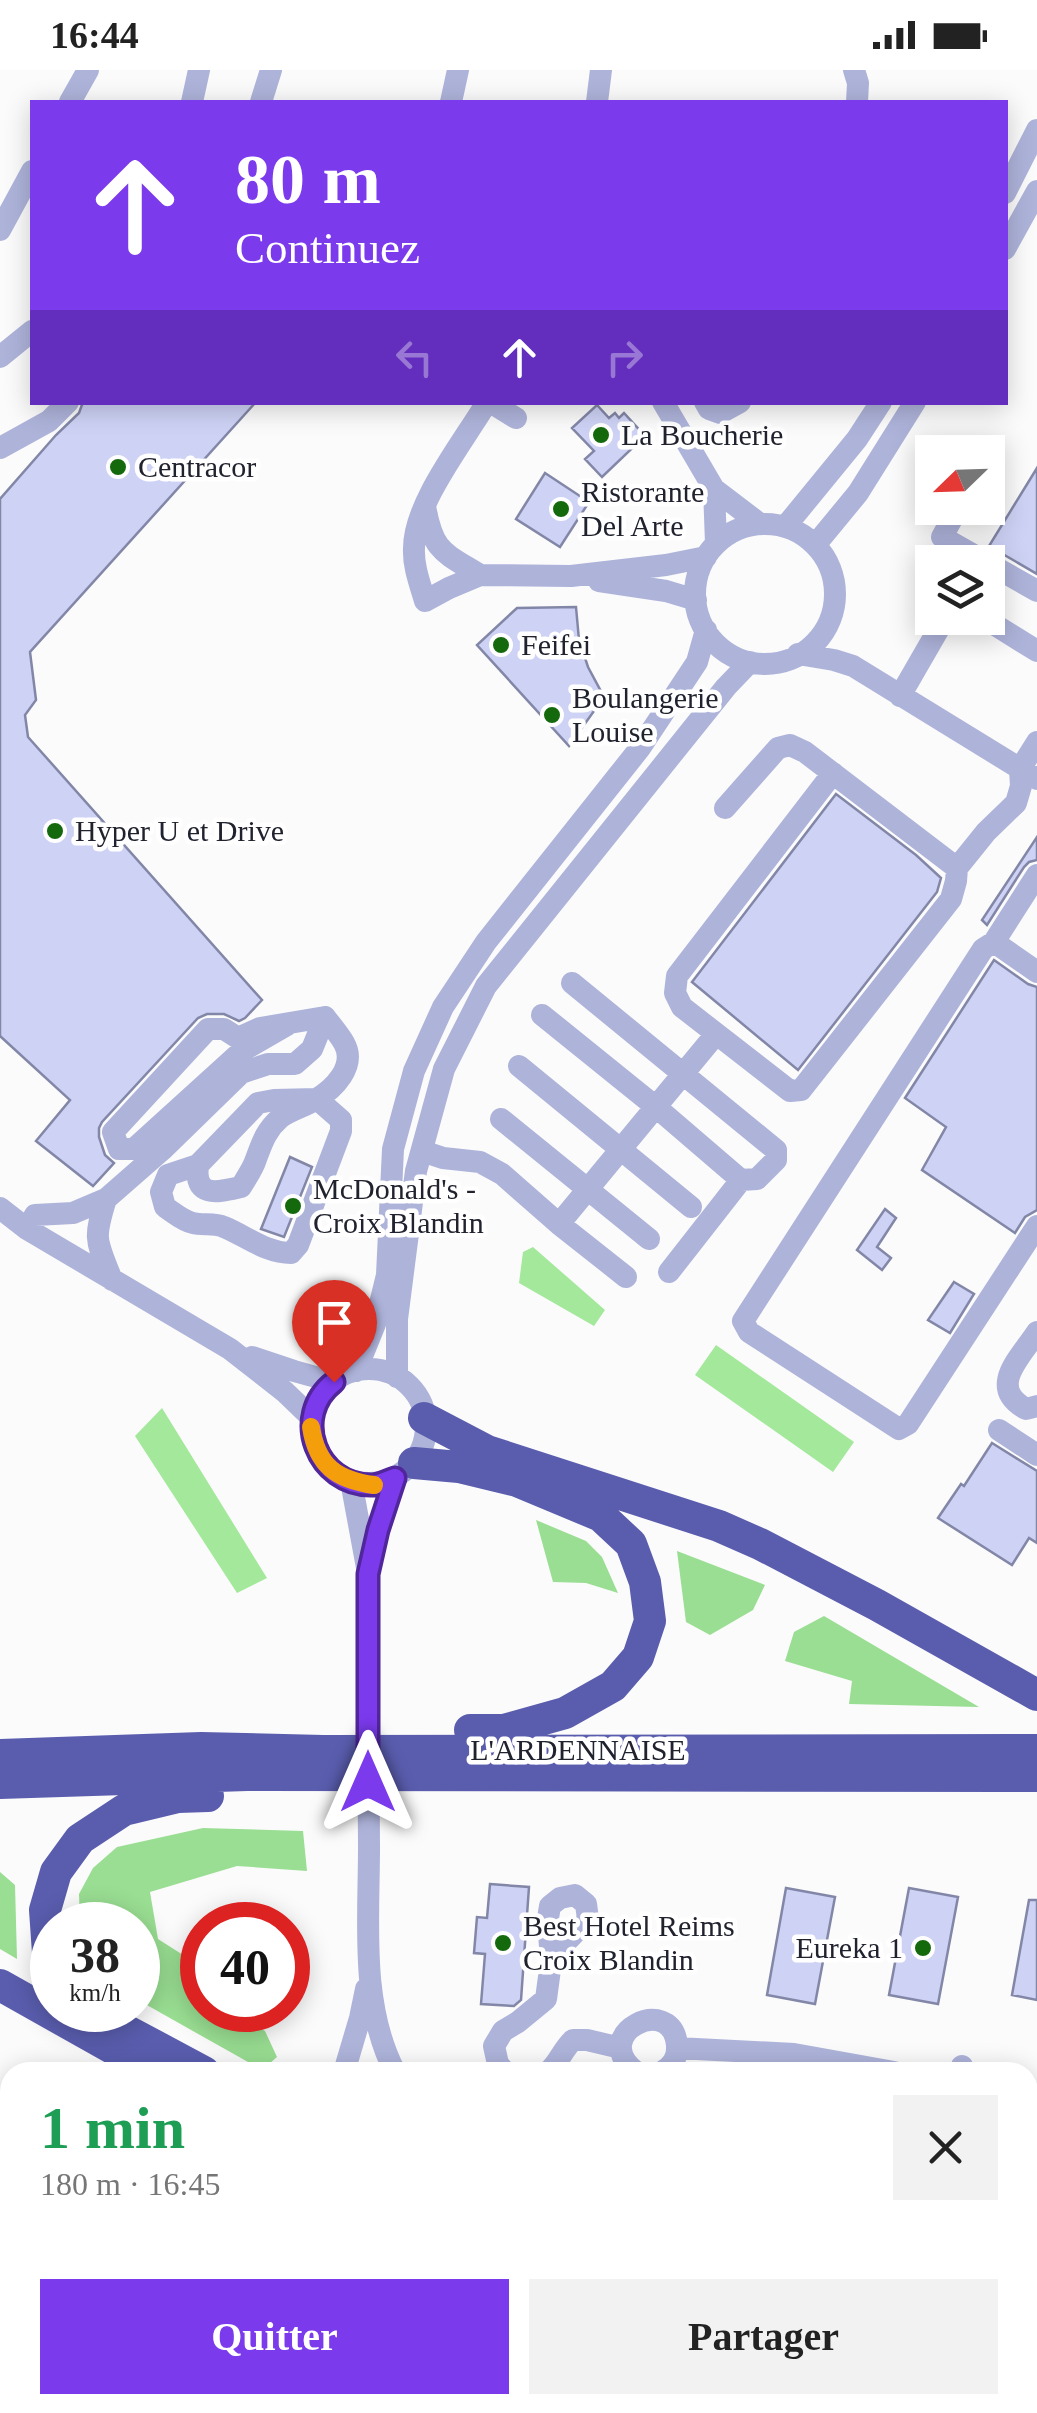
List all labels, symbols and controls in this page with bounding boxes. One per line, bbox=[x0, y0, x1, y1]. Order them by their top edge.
text: 16:44 bbox=[50, 14, 139, 56]
icon: ahead bbox=[70, 140, 200, 270]
text: 80 m bbox=[235, 141, 381, 218]
text: Continuez bbox=[235, 223, 420, 273]
icon: left bbox=[387, 330, 442, 385]
icon: ahead bbox=[492, 330, 547, 385]
icon: right bbox=[597, 330, 652, 385]
place label: La Boucherie bbox=[621, 418, 783, 451]
marker: La Boucherie bbox=[590, 424, 612, 446]
north arrow bbox=[915, 435, 1005, 525]
map controls bbox=[915, 435, 1005, 635]
place label: Centracor bbox=[138, 450, 256, 483]
marker: Centracor bbox=[107, 456, 129, 478]
place label: Ristorante Del Arte bbox=[581, 475, 704, 542]
marker: Ristorante Del Arte bbox=[550, 498, 572, 520]
button: layers bbox=[915, 545, 1005, 635]
place label: Feifei bbox=[521, 628, 591, 661]
marker: Feifei bbox=[490, 634, 512, 656]
place label: Boulangerie Louise bbox=[572, 681, 719, 748]
marker: Boulangerie Louise bbox=[541, 704, 563, 726]
place label: Hyper U et Drive bbox=[75, 814, 284, 847]
marker: Hyper U et Drive bbox=[44, 820, 66, 842]
place label: McDonald's - Croix Blandin bbox=[313, 1172, 484, 1239]
marker: McDonald's - Croix Blandin bbox=[282, 1195, 304, 1217]
pin bbox=[292, 1280, 377, 1383]
icon: arrive bbox=[307, 1295, 362, 1350]
position arrow bbox=[316, 1730, 420, 1834]
street label: L'ARDENNAISE bbox=[470, 1733, 686, 1766]
speed limit sign: 40 bbox=[180, 1902, 310, 2032]
place label: Best Hotel Reims Croix Blandin bbox=[523, 1909, 735, 1976]
text: 38 bbox=[70, 1927, 120, 1983]
place label: Eureka 1 bbox=[796, 1931, 903, 1964]
marker: Best Hotel Reims Croix Blandin bbox=[492, 1932, 514, 1954]
marker: Eureka 1 bbox=[912, 1937, 934, 1959]
text: km/h bbox=[69, 1979, 121, 2006]
text: 1 min bbox=[40, 2095, 185, 2161]
button: close bbox=[893, 2095, 998, 2200]
text: 180 m · 16:45 bbox=[40, 2166, 220, 2202]
button: Quitter bbox=[40, 2279, 509, 2394]
button: Partager bbox=[529, 2279, 998, 2394]

